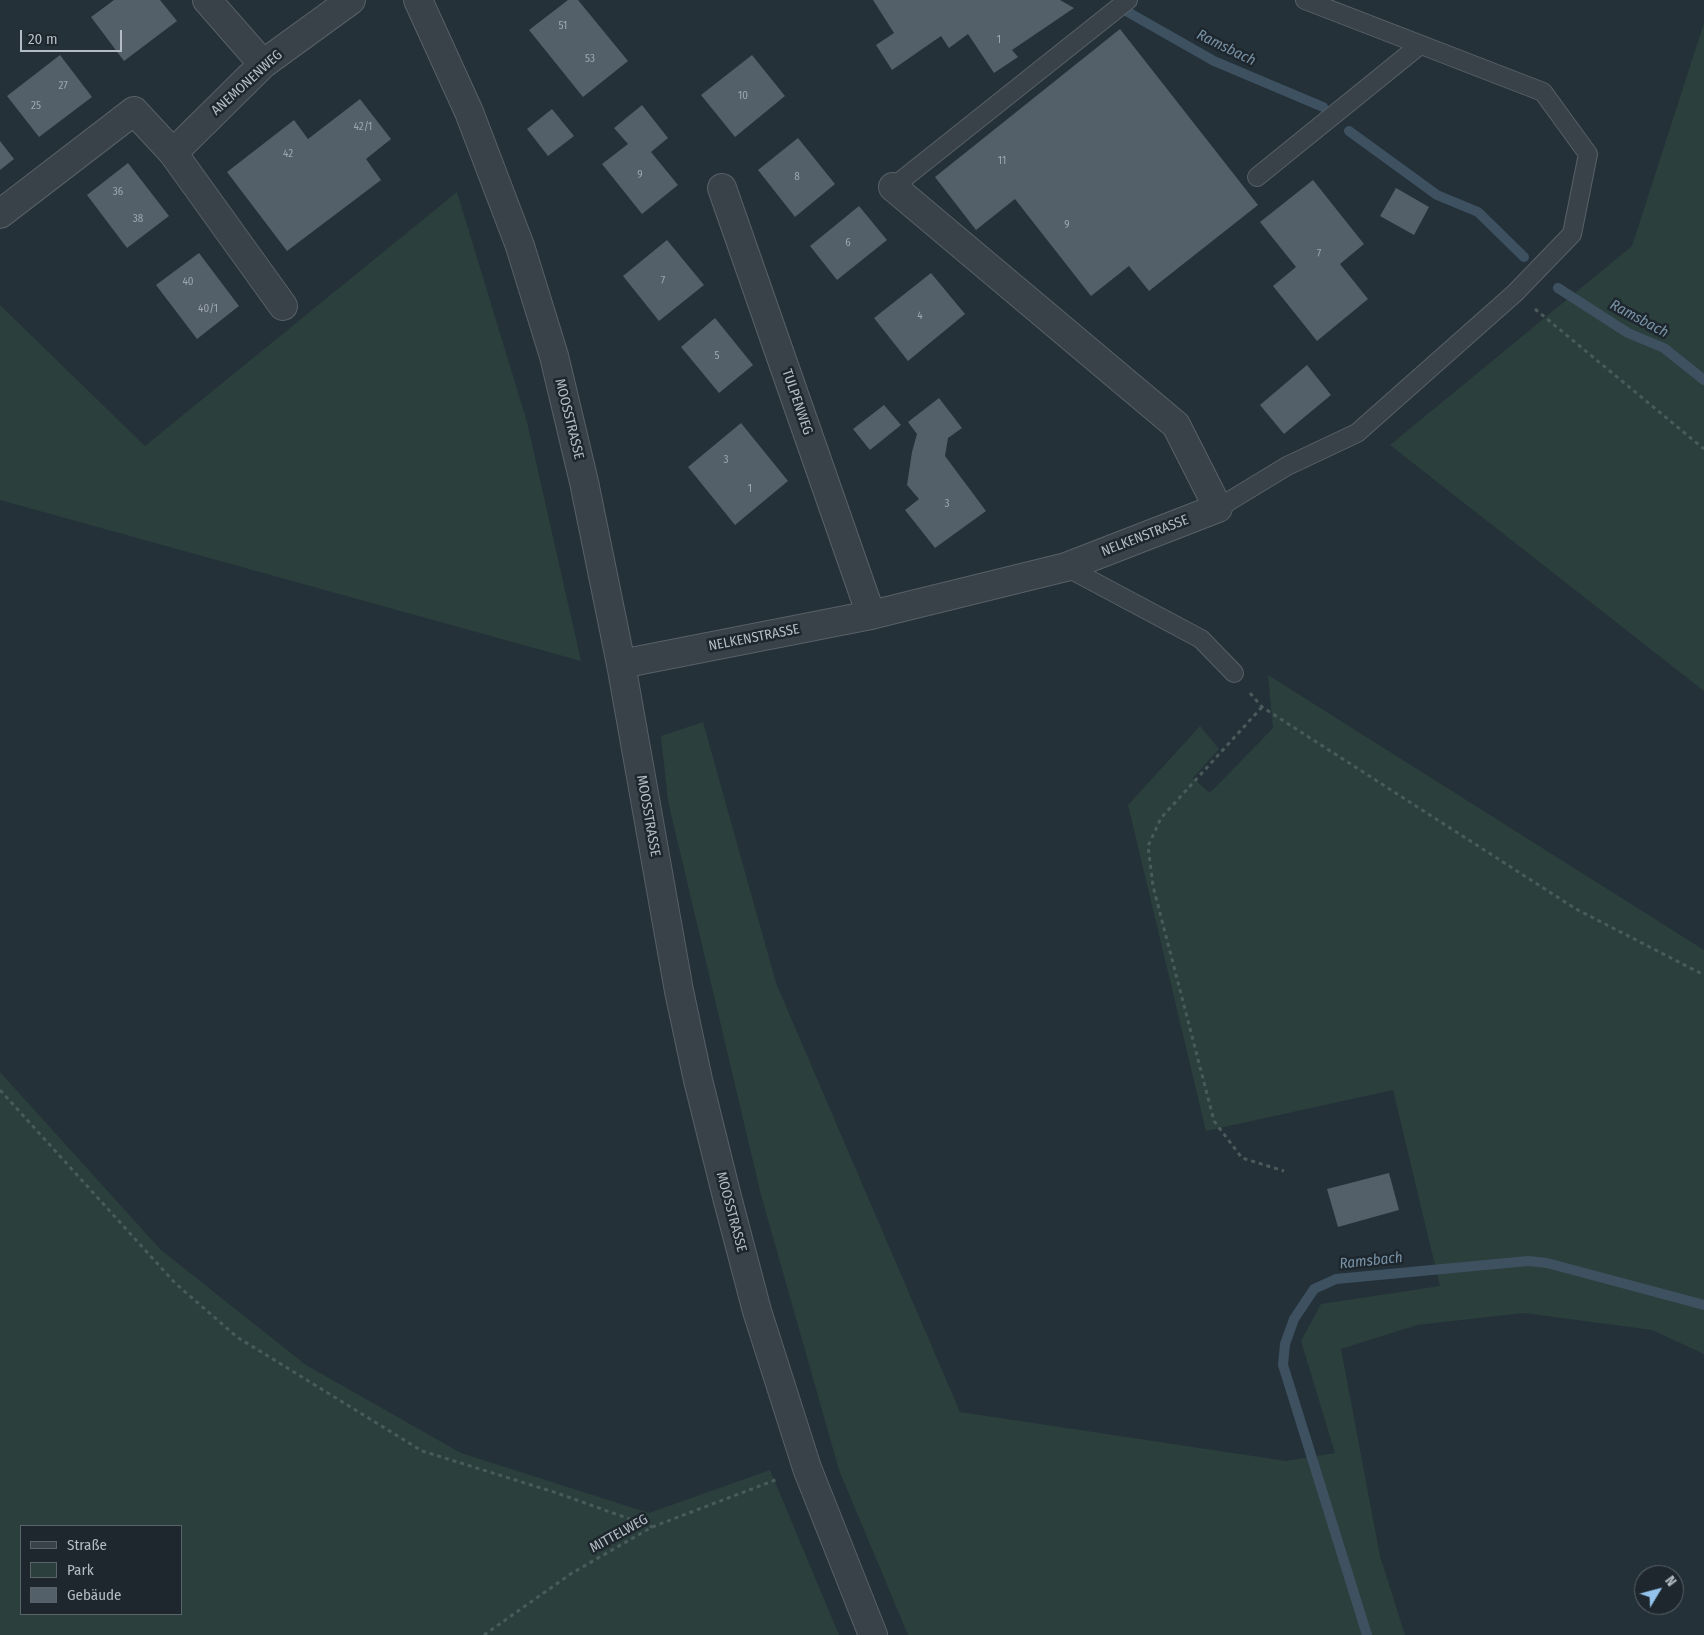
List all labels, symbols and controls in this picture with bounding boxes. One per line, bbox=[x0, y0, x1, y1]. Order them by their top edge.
house number: 51 bbox=[559, 19, 567, 33]
scale bar bbox=[22, 20, 125, 52]
water label: Ramsbach bbox=[1194, 26, 1258, 70]
text: 20 m bbox=[28, 30, 58, 48]
house number: 1 bbox=[997, 33, 1001, 47]
street label: ANEMONENWEG bbox=[208, 47, 286, 119]
house number: 53 bbox=[585, 52, 595, 66]
house number: 27 bbox=[58, 79, 68, 93]
house number: 10 bbox=[738, 89, 748, 103]
house number: 25 bbox=[31, 99, 41, 113]
house number: 42/1 bbox=[354, 120, 372, 134]
house number: 42 bbox=[283, 147, 293, 161]
house number: 11 bbox=[998, 154, 1006, 168]
house number: 9 bbox=[637, 168, 643, 182]
house number: 8 bbox=[794, 170, 800, 184]
house number: 36 bbox=[113, 185, 123, 199]
house number: 38 bbox=[133, 212, 143, 226]
house number: 9 bbox=[1064, 218, 1070, 232]
house number: 6 bbox=[845, 236, 851, 250]
house number: 7 bbox=[1317, 247, 1321, 261]
house number: 7 bbox=[661, 274, 665, 288]
house number: 40 bbox=[182, 275, 194, 289]
water label: Ramsbach bbox=[1607, 296, 1671, 342]
house number: 40/1 bbox=[198, 302, 218, 316]
house number: 4 bbox=[917, 309, 923, 323]
house number: 5 bbox=[714, 349, 720, 363]
street label: TULPENWEG bbox=[778, 367, 816, 437]
street label: MOOSSTRASSE bbox=[551, 377, 587, 461]
house number: 3 bbox=[724, 453, 728, 467]
house number: 1 bbox=[748, 482, 752, 496]
house number: 3 bbox=[945, 497, 949, 511]
street label: NELKENSTRASSE bbox=[1099, 512, 1191, 560]
street label: NELKENSTRASSE bbox=[707, 621, 801, 655]
street label: MOOSSTRASSE bbox=[633, 774, 663, 858]
street label: MOOSSTRASSE bbox=[712, 1170, 750, 1254]
water label: Ramsbach bbox=[1339, 1249, 1403, 1273]
street label: MITTELWEG bbox=[587, 1511, 651, 1557]
legend bbox=[20, 1525, 182, 1615]
text: Straße bbox=[67, 1536, 107, 1554]
text: Park bbox=[67, 1561, 94, 1579]
north arrow bbox=[1634, 1565, 1684, 1615]
text: N bbox=[1661, 1573, 1680, 1590]
text: Gebäude bbox=[67, 1586, 122, 1604]

